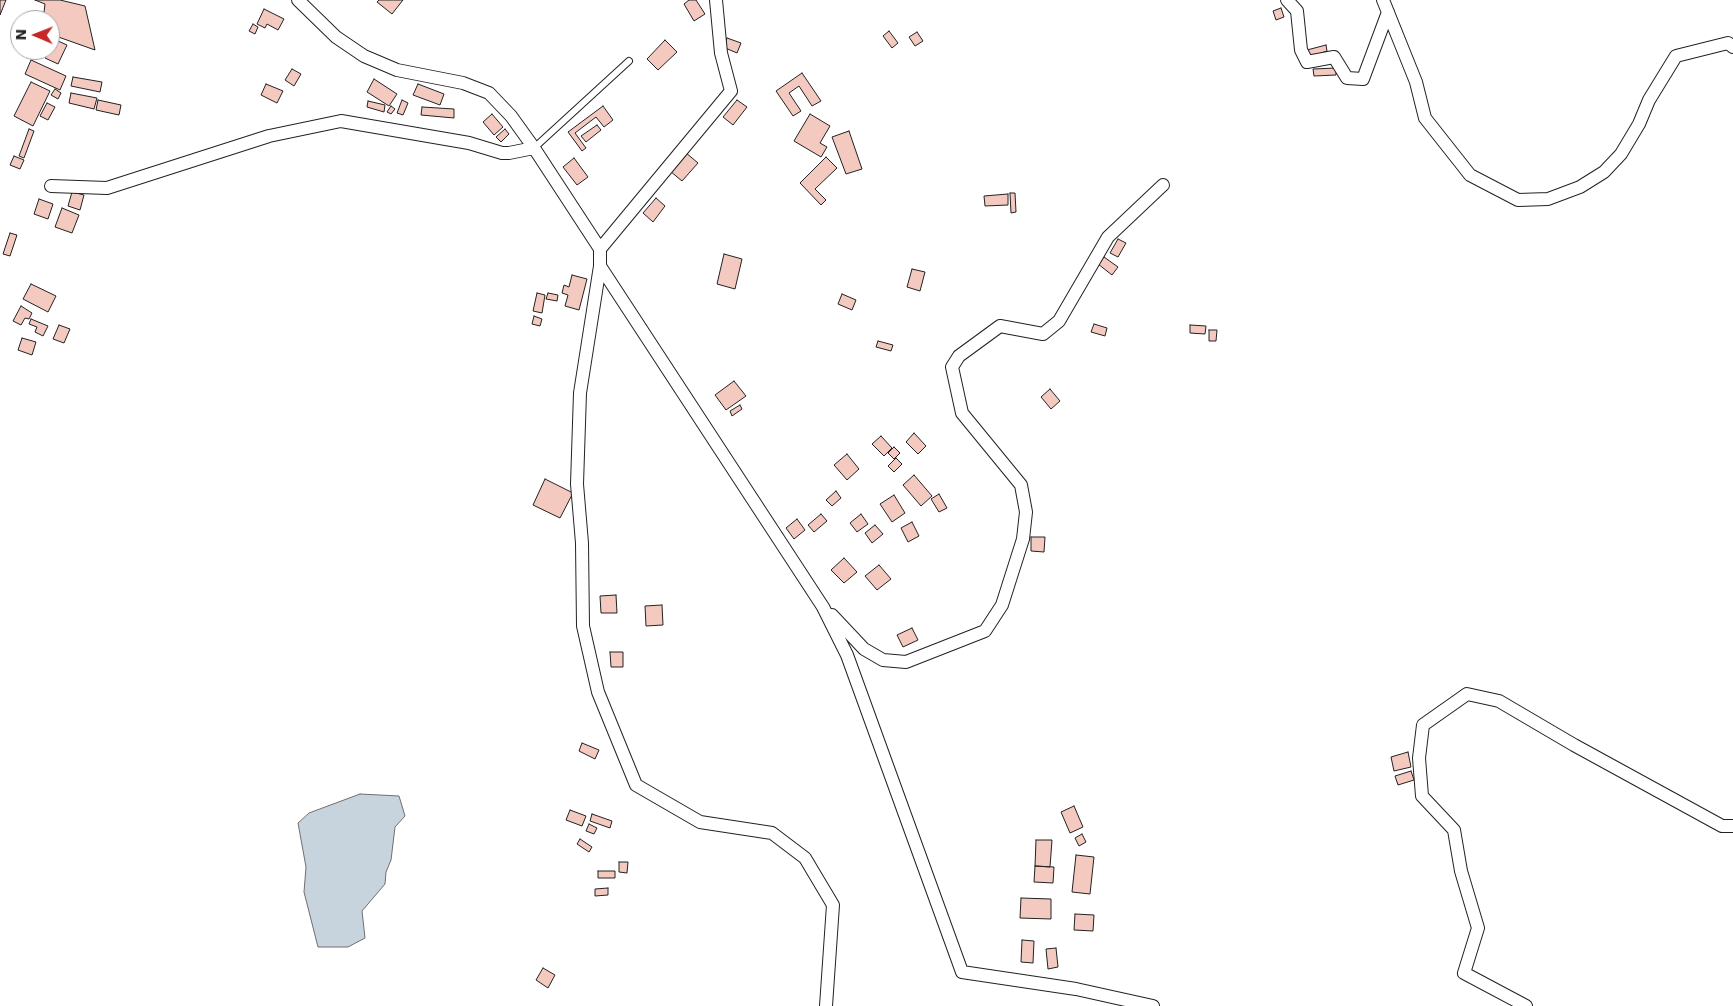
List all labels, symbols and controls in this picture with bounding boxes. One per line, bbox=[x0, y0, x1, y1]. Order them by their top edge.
north arrow bbox=[10, 10, 60, 60]
text: N bbox=[13, 29, 29, 41]

